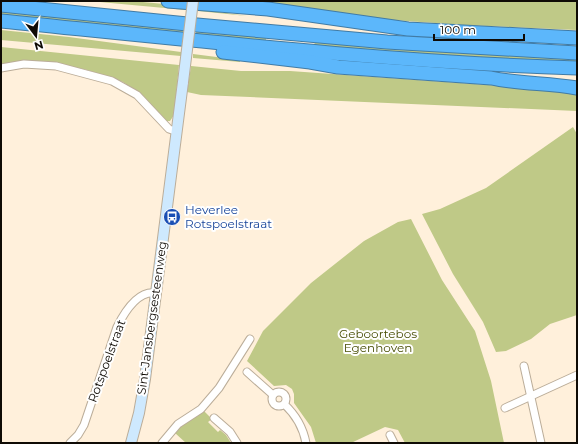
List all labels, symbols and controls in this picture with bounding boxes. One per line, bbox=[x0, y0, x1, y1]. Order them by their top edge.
north arrow bbox=[16, 16, 56, 56]
scale bar bbox=[434, 16, 524, 42]
text: 100 m bbox=[440, 22, 476, 37]
text: N bbox=[33, 38, 45, 54]
place label: Heverlee Rotspoelstraat bbox=[185, 202, 272, 231]
bus stop icon: Heverlee Rotspoelstraat bbox=[162, 207, 182, 227]
street label: Sint-Jansbergsesteenweg bbox=[133, 240, 170, 396]
street label: Rotspoelstraat bbox=[85, 317, 129, 404]
park label: Geboortebos Egenhoven bbox=[339, 326, 417, 355]

